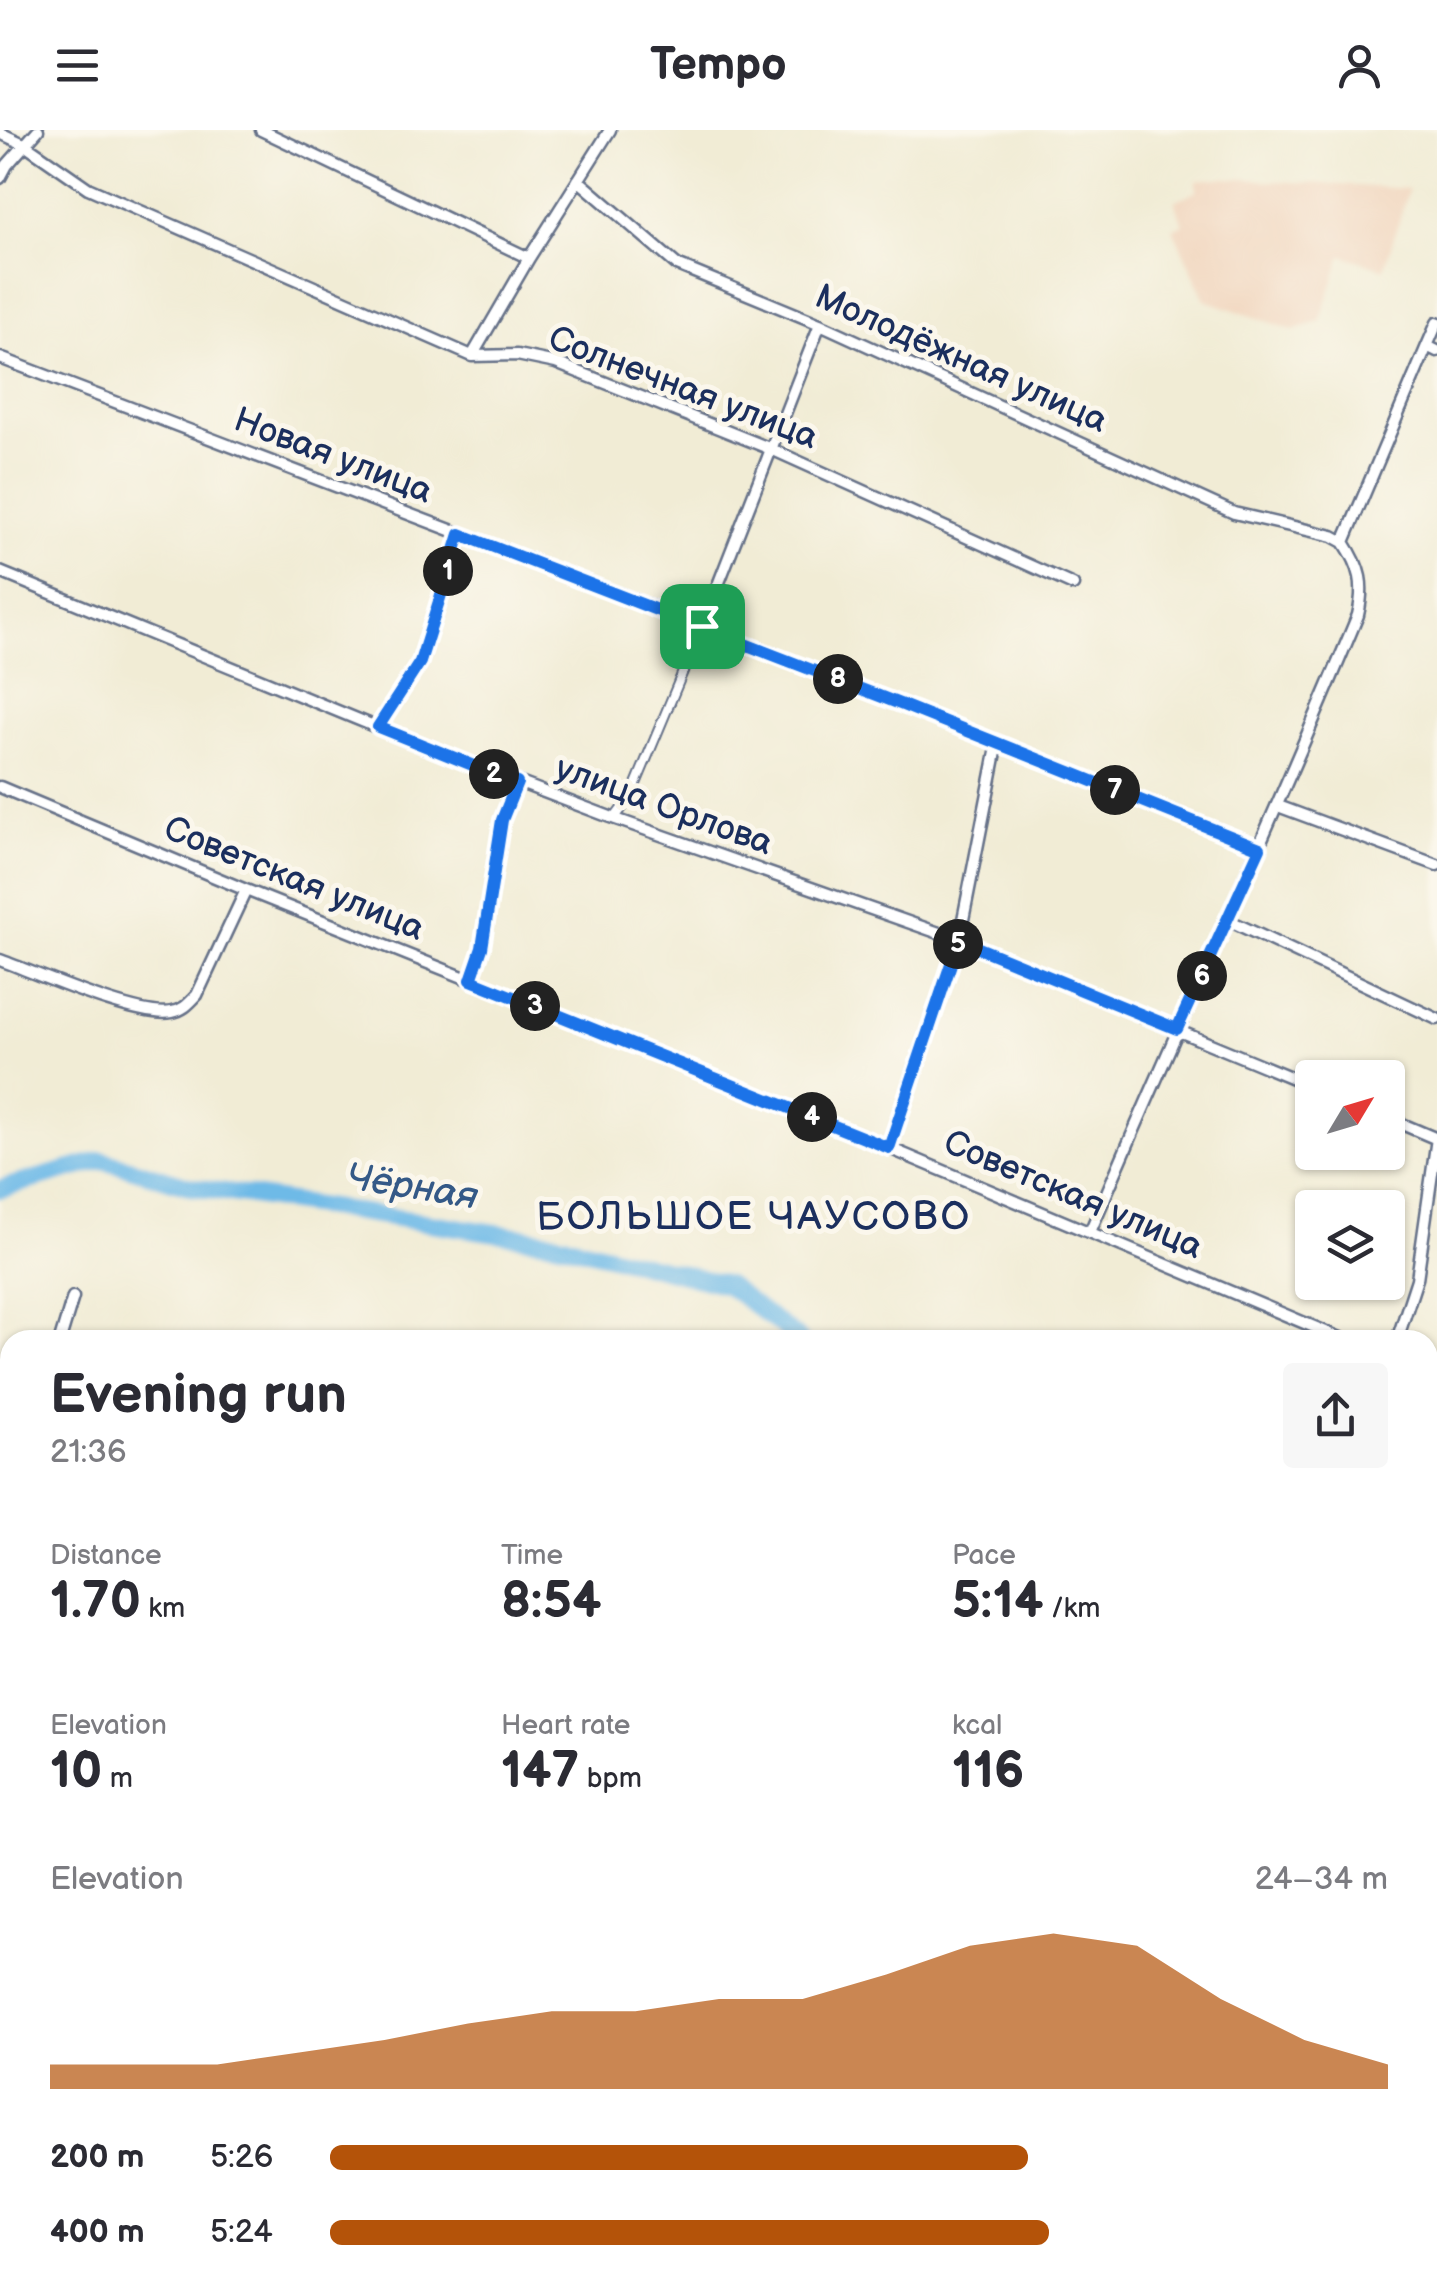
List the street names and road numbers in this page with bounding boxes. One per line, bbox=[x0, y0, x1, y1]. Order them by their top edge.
street label: Молодёжная улица bbox=[808, 275, 1114, 443]
street label: Солнечная улица bbox=[542, 317, 824, 459]
street label: Новая улица bbox=[228, 398, 439, 514]
street label: улица Орлова bbox=[550, 747, 779, 865]
street label: Советская улица bbox=[158, 807, 431, 951]
street label: Советская улица bbox=[937, 1121, 1209, 1269]

